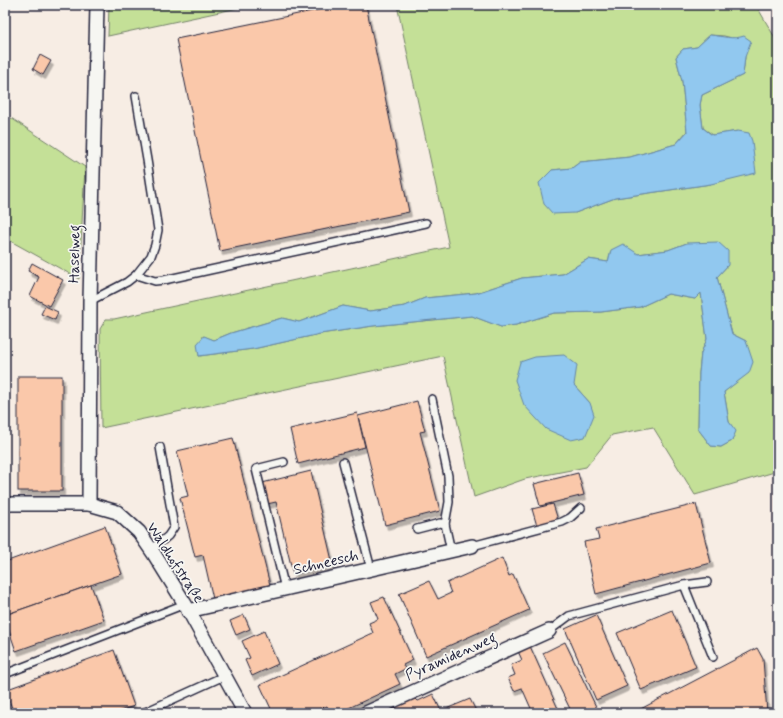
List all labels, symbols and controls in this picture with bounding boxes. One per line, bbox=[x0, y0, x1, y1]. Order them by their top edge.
street label: Haselweg bbox=[64, 225, 87, 283]
street label: Waldhofstraße bbox=[141, 519, 209, 607]
street label: Schneesch bbox=[292, 546, 361, 580]
street label: Pyramidenweg bbox=[402, 628, 500, 687]

